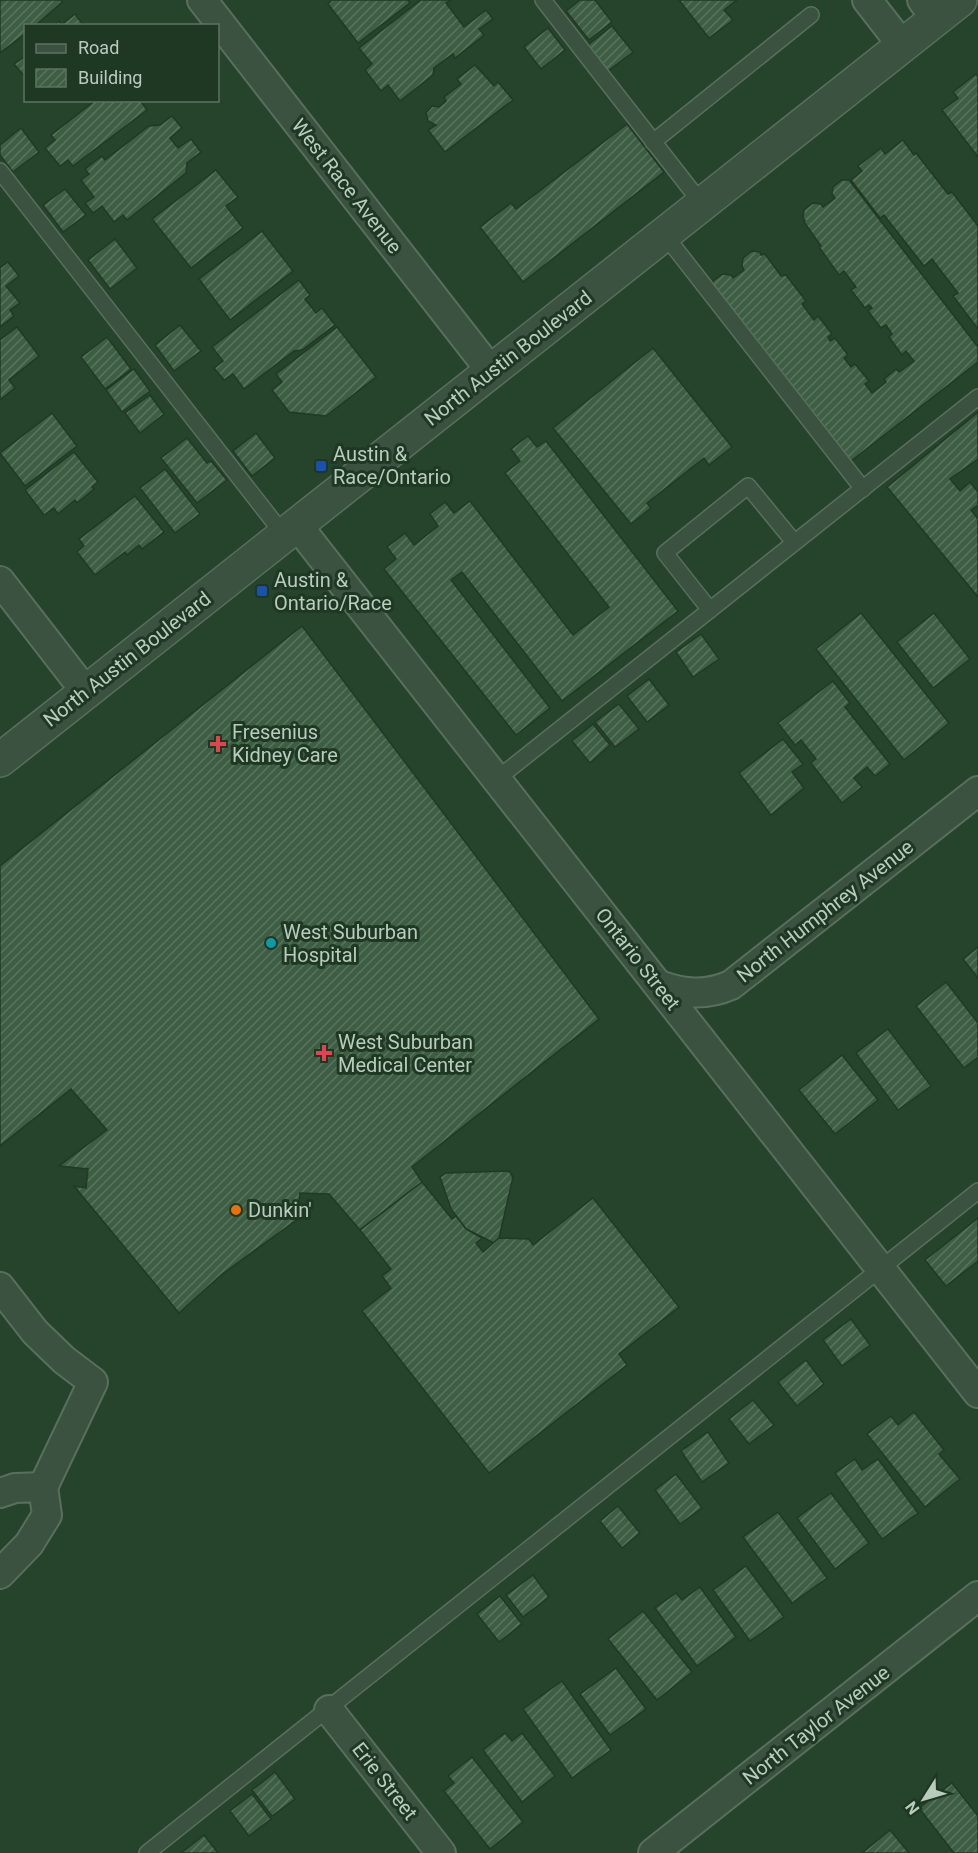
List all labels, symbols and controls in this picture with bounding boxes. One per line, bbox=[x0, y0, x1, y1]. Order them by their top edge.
legend bbox=[24, 24, 219, 102]
text: Road bbox=[78, 37, 119, 58]
text: Building bbox=[78, 67, 142, 88]
street label: West Race Avenue bbox=[287, 114, 407, 258]
street label: North Austin Boulevard bbox=[420, 285, 596, 431]
place label: Austin & Race/Ontario bbox=[333, 442, 451, 489]
marker: Austin & Race/Ontario bbox=[314, 459, 328, 473]
place label: Austin & Ontario/Race bbox=[274, 568, 392, 615]
marker: Austin & Ontario/Race bbox=[255, 584, 269, 598]
street label: North Austin Boulevard bbox=[39, 586, 215, 732]
place label: Fresenius Kidney Care bbox=[232, 720, 338, 767]
marker: Fresenius Kidney Care bbox=[209, 735, 227, 753]
street label: North Humphrey Avenue bbox=[732, 835, 918, 987]
street label: Ontario Street bbox=[591, 903, 685, 1015]
place label: West Suburban Hospital bbox=[283, 920, 418, 967]
marker: West Suburban Hospital bbox=[264, 936, 278, 950]
place label: West Suburban Medical Center bbox=[338, 1030, 473, 1077]
marker: West Suburban Medical Center bbox=[315, 1044, 333, 1062]
place label: Dunkin' bbox=[248, 1198, 312, 1222]
marker: Dunkin' bbox=[229, 1203, 243, 1217]
street label: North Taylor Avenue bbox=[738, 1660, 894, 1790]
street label: Erie Street bbox=[347, 1738, 423, 1824]
north arrow bbox=[894, 1769, 954, 1829]
text: N bbox=[901, 1797, 923, 1818]

